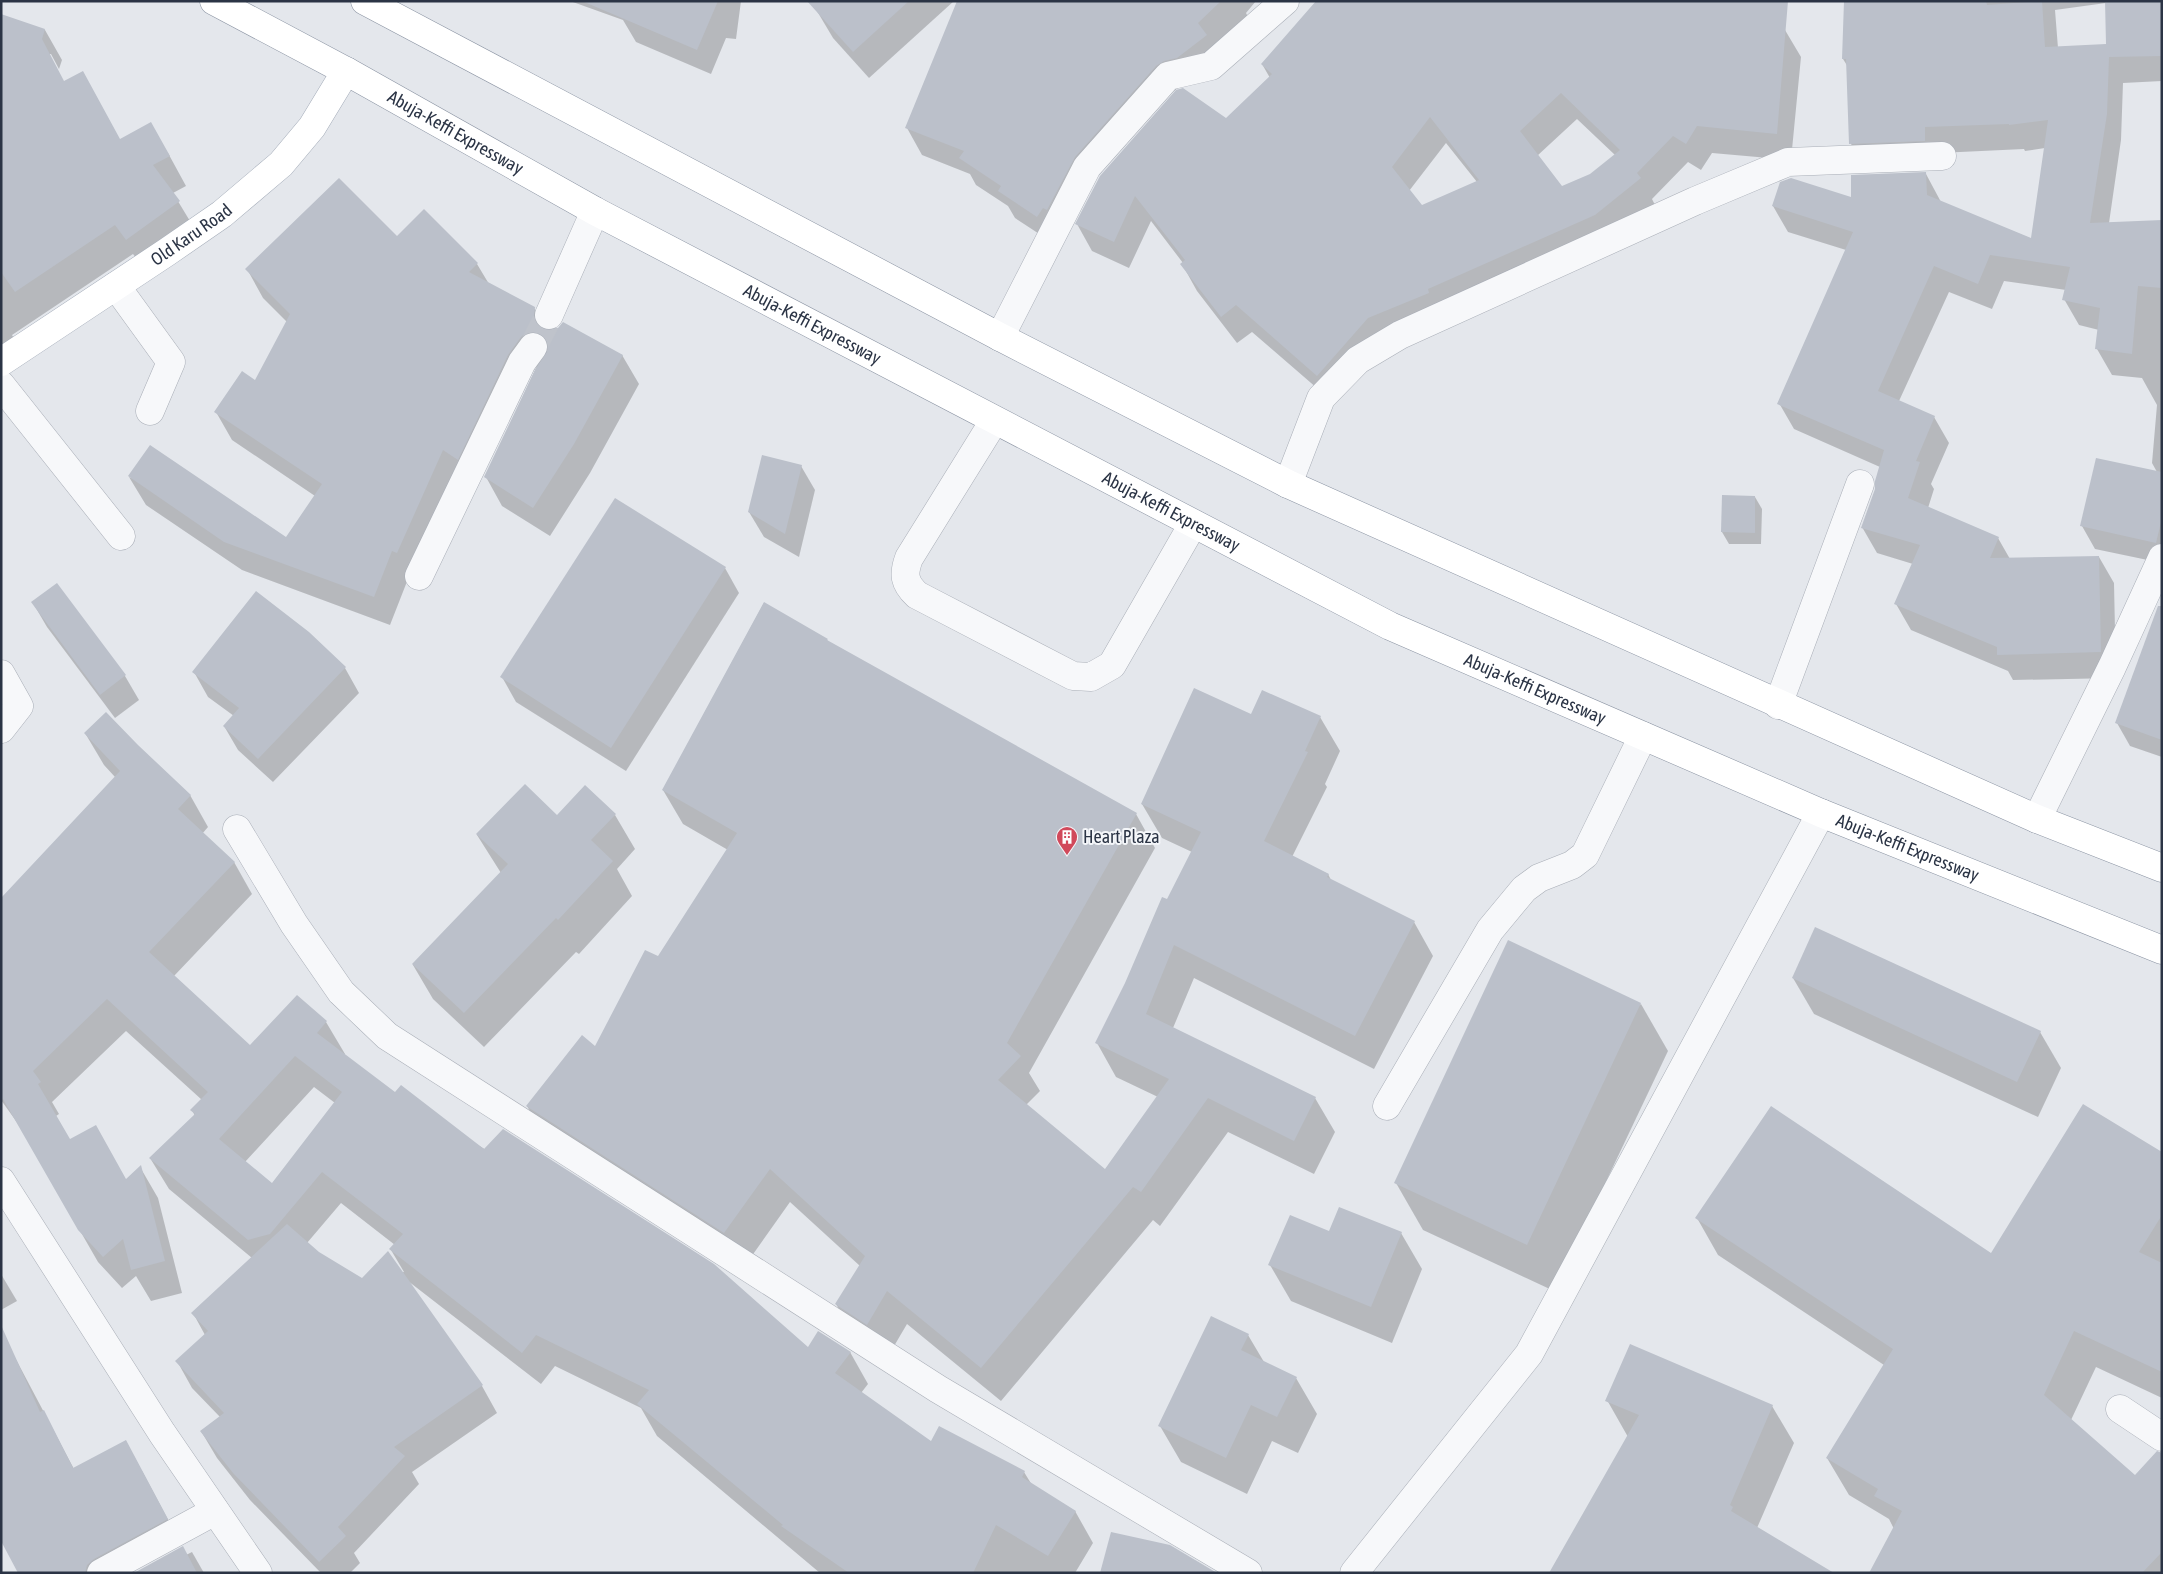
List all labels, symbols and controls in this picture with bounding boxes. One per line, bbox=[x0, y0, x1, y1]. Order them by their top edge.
street label: Abuja-Keffi Expressway bbox=[384, 86, 527, 179]
street label: Old Karu Road bbox=[147, 199, 236, 270]
street label: Abuja-Keffi Expressway bbox=[740, 279, 885, 368]
street label: Abuja-Keffi Expressway bbox=[1099, 467, 1244, 556]
street label: Abuja-Keffi Expressway bbox=[1461, 649, 1609, 728]
street label: Abuja-Keffi Expressway bbox=[1833, 809, 1982, 885]
building icon: Heart Plaza bbox=[1055, 825, 1079, 856]
place label: Heart Plaza bbox=[1083, 826, 1160, 847]

